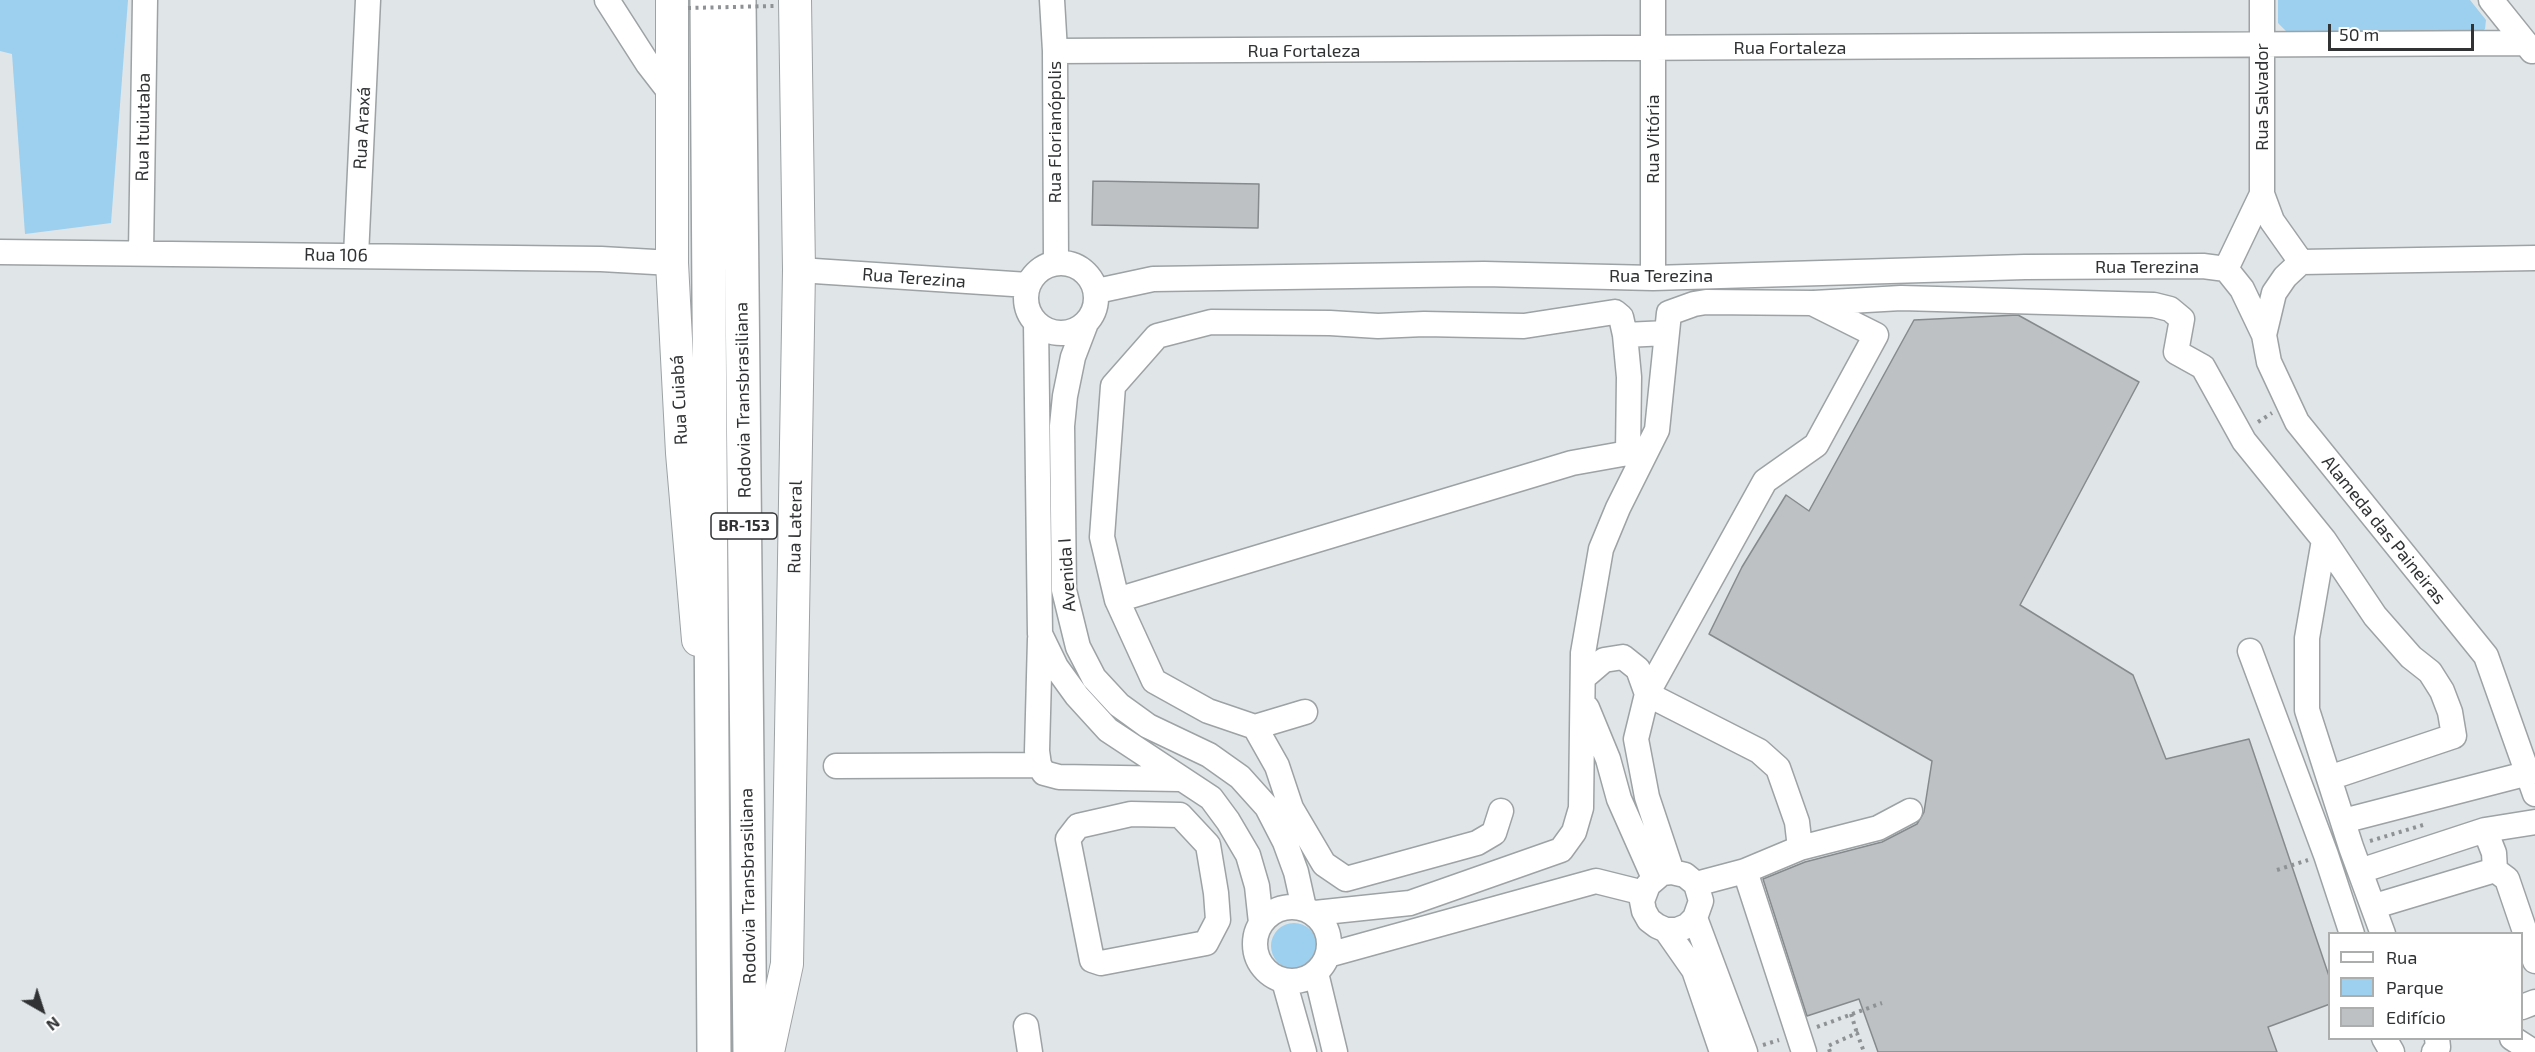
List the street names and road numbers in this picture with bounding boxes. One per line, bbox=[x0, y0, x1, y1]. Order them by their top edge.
street label: Rua Fortaleza bbox=[1734, 37, 1846, 59]
street label: Rua Fortaleza bbox=[1248, 40, 1360, 62]
street label: Rua Salvador bbox=[2251, 43, 2273, 151]
street label: Rua Florianópolis bbox=[1044, 61, 1066, 203]
street label: Rua Ituiutaba bbox=[131, 72, 155, 182]
street label: Rua Araxá bbox=[349, 86, 375, 170]
street label: Rua Vitória bbox=[1642, 94, 1664, 184]
street label: Rua 106 bbox=[304, 244, 368, 266]
street label: Rua Terezina bbox=[2095, 256, 2199, 278]
street label: Rua Terezina bbox=[861, 264, 967, 292]
street label: Rua Terezina bbox=[1609, 265, 1713, 287]
street label: Rodovia Transbrasiliana bbox=[730, 302, 756, 498]
street label: Rua Cuiabá bbox=[666, 354, 692, 446]
street label: Alameda das Paineiras bbox=[2317, 451, 2451, 609]
street label: Rua Lateral bbox=[783, 480, 807, 574]
road number: BR-153 bbox=[711, 513, 777, 539]
street label: Avenida I bbox=[1054, 537, 1080, 613]
street label: Rodovia Transbrasiliana bbox=[735, 788, 761, 984]

